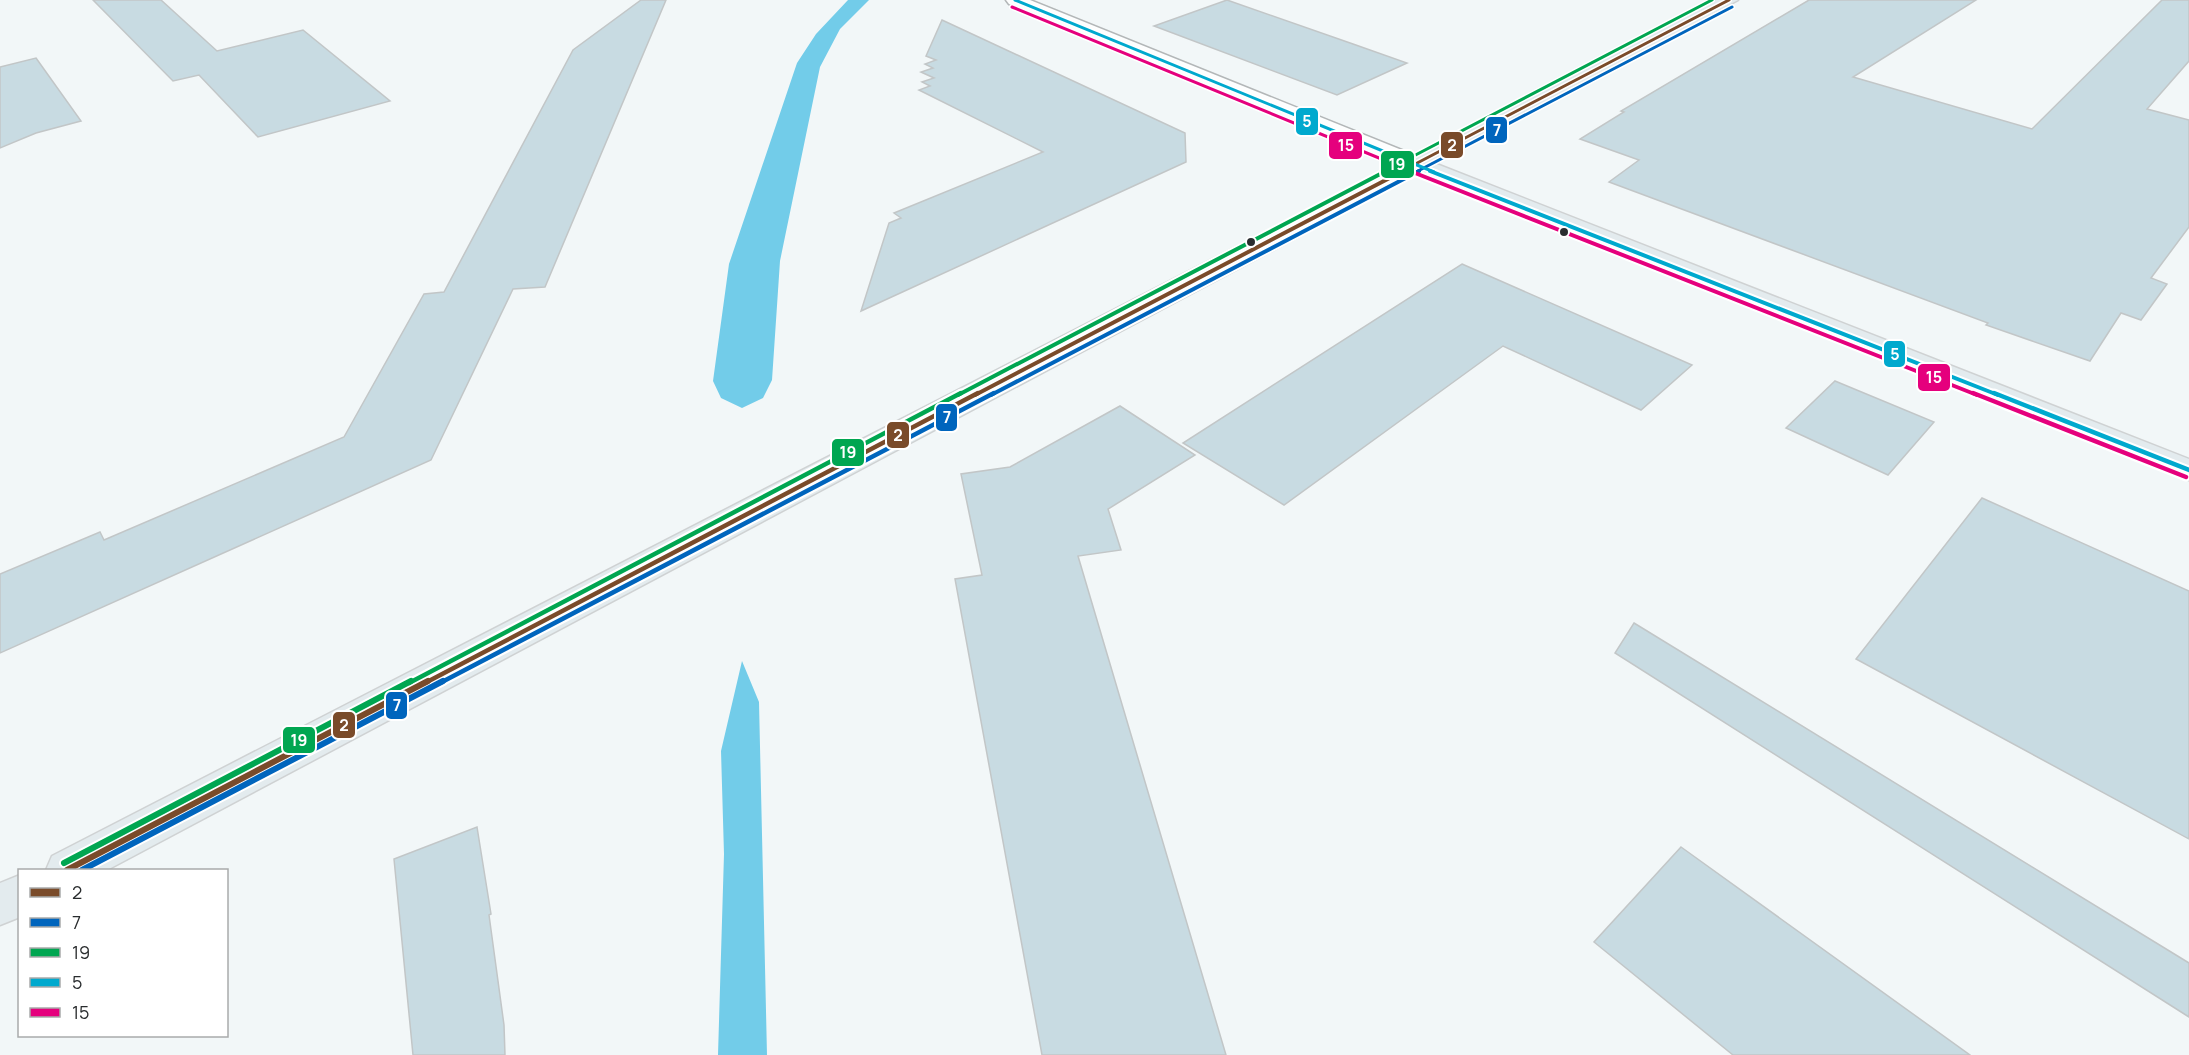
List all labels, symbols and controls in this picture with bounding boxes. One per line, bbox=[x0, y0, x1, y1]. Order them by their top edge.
line badge: 5 bbox=[1295, 107, 1319, 136]
text: 5 bbox=[1302, 110, 1312, 132]
line badge: 7 bbox=[1485, 116, 1508, 144]
text: 7 bbox=[1493, 119, 1501, 141]
line badge: 15 bbox=[1328, 131, 1363, 160]
line badge: 2 bbox=[1440, 131, 1464, 159]
text: 15 bbox=[1338, 134, 1354, 156]
text: 2 bbox=[1447, 134, 1457, 156]
line badge: 19 bbox=[1380, 150, 1415, 179]
text: 19 bbox=[1389, 153, 1405, 175]
unlabelled marker bbox=[1558, 226, 1570, 238]
unlabelled marker bbox=[1245, 236, 1257, 248]
line badge: 5 bbox=[1883, 340, 1906, 368]
text: 5 bbox=[1890, 343, 1900, 365]
line badge: 15 bbox=[1917, 363, 1951, 392]
text: 15 bbox=[1926, 366, 1942, 388]
line badge: 7 bbox=[935, 403, 958, 432]
text: 7 bbox=[943, 406, 951, 428]
line badge: 2 bbox=[886, 421, 910, 449]
text: 2 bbox=[893, 424, 903, 446]
line badge: 19 bbox=[831, 438, 865, 467]
text: 19 bbox=[840, 441, 856, 463]
line badge: 7 bbox=[385, 691, 408, 720]
text: 7 bbox=[393, 694, 401, 716]
line badge: 2 bbox=[332, 711, 356, 739]
text: 2 bbox=[339, 714, 349, 736]
line badge: 19 bbox=[282, 726, 316, 754]
text: 19 bbox=[291, 729, 307, 751]
legend bbox=[18, 869, 228, 1037]
text: 2 bbox=[72, 880, 82, 904]
text: 7 bbox=[72, 910, 81, 934]
text: 19 bbox=[72, 940, 90, 964]
text: 5 bbox=[72, 970, 82, 994]
text: 15 bbox=[72, 1000, 89, 1024]

